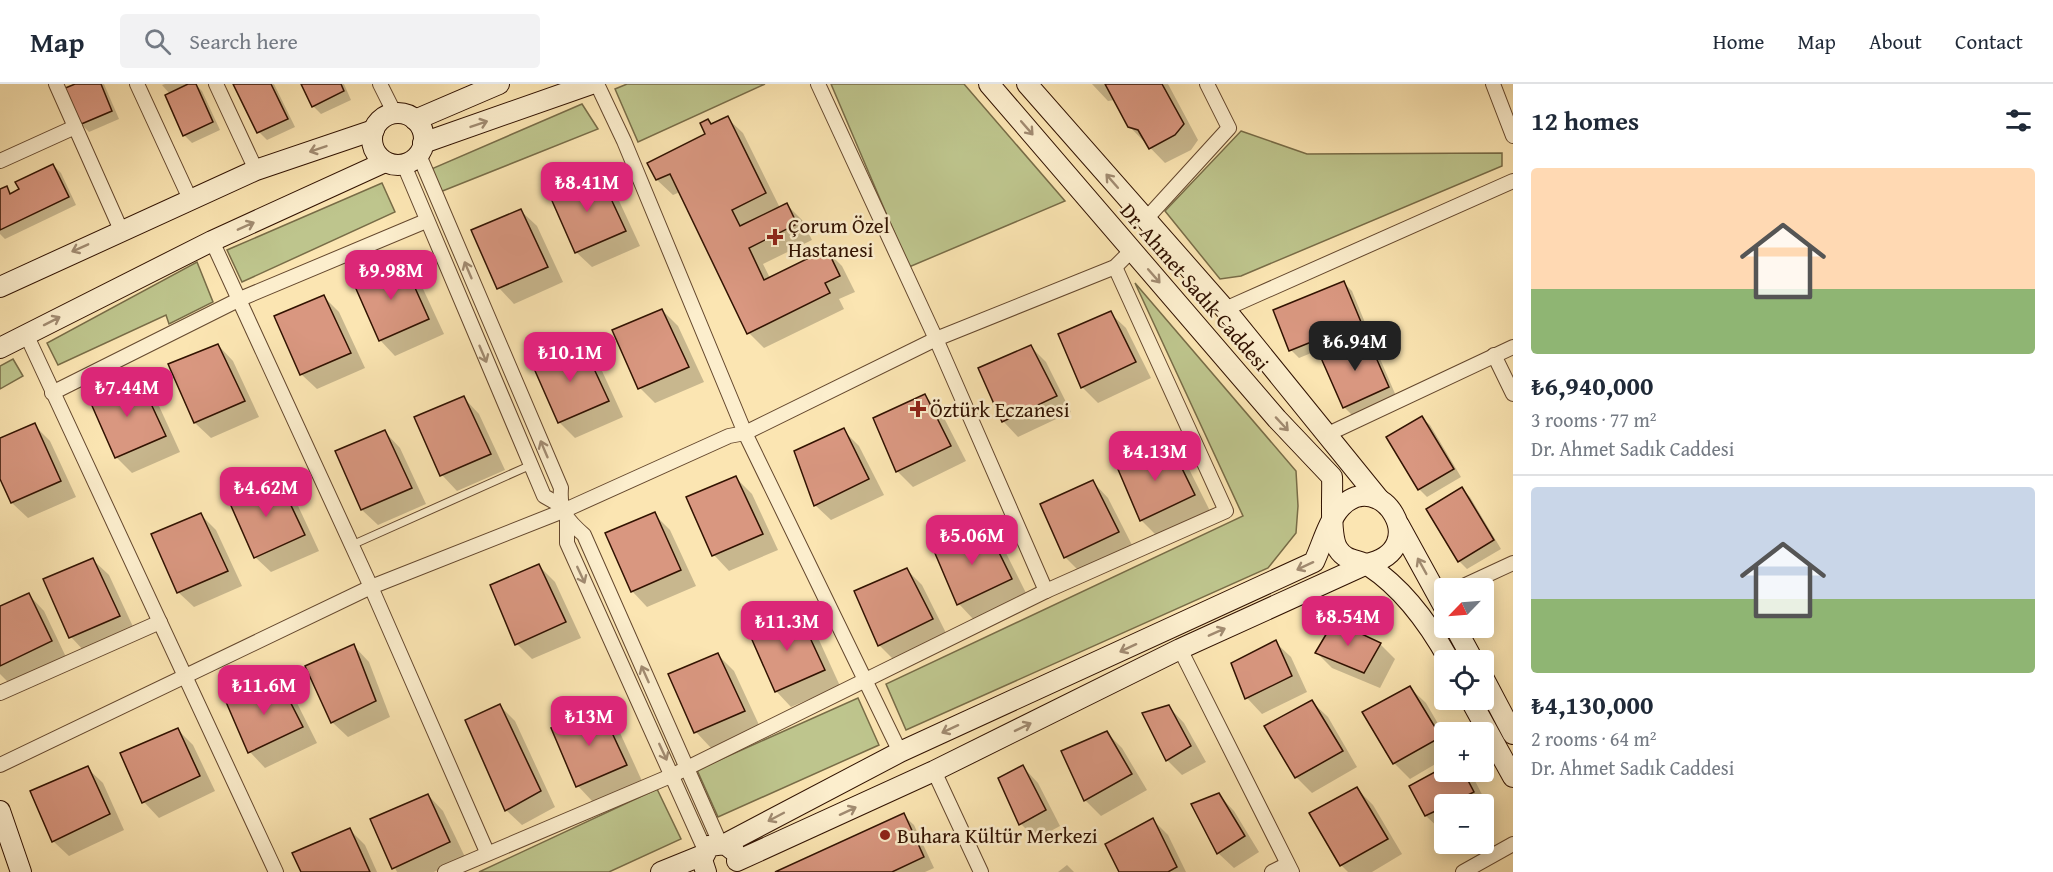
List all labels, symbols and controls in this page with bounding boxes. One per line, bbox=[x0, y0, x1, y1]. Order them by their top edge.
search box bbox=[120, 14, 540, 68]
text: Map bbox=[30, 21, 84, 62]
icon: search bbox=[141, 25, 174, 58]
text: Search here bbox=[189, 25, 298, 57]
text: Home bbox=[1713, 26, 1764, 57]
text: Map bbox=[1797, 26, 1836, 57]
text: About bbox=[1869, 26, 1922, 57]
text: Contact bbox=[1955, 26, 2023, 57]
text: 12 homes bbox=[1531, 101, 1639, 140]
icon: filters bbox=[2002, 104, 2035, 137]
one-way arrow bbox=[469, 117, 487, 128]
one-way arrow bbox=[1020, 120, 1034, 135]
one-way arrow bbox=[309, 144, 328, 155]
pin: ₺8.41M bbox=[538, 162, 636, 213]
text: ₺8.41M bbox=[555, 167, 619, 196]
one-way arrow bbox=[1105, 174, 1119, 189]
street label: Dr. Ahmet Sadık Caddesi bbox=[1113, 196, 1277, 378]
icon: home bbox=[1729, 207, 1837, 315]
place label: Çorum Özel Hastanesi bbox=[788, 210, 890, 265]
one-way arrow bbox=[236, 219, 254, 231]
marker: Çorum Özel Hastanesi bbox=[766, 228, 784, 246]
one-way arrow bbox=[72, 243, 90, 255]
pin: ₺9.98M bbox=[342, 250, 440, 301]
text: ₺9.98M bbox=[359, 255, 423, 284]
one-way arrow bbox=[462, 261, 473, 280]
one-way arrow bbox=[1147, 268, 1161, 283]
one-way arrow bbox=[42, 315, 60, 326]
pin: ₺6.94M bbox=[1306, 321, 1404, 372]
text: ₺6.94M bbox=[1323, 326, 1387, 355]
pin: ₺10.1M bbox=[521, 332, 619, 383]
text: ₺10.1M bbox=[538, 337, 602, 366]
one-way arrow bbox=[478, 345, 489, 363]
text: ₺6,940,000 bbox=[1531, 366, 1653, 405]
pin: ₺7.44M bbox=[78, 367, 176, 418]
text: ₺7.44M bbox=[95, 372, 159, 401]
place label: Öztürk Eczanesi bbox=[930, 394, 1070, 425]
marker: Öztürk Eczanesi bbox=[911, 402, 925, 416]
text: 3 rooms · 77 m² bbox=[1531, 405, 1657, 434]
one-way arrow bbox=[1275, 416, 1289, 431]
pin: ₺4.13M bbox=[1106, 431, 1204, 482]
text: Dr. Ahmet Sadık Caddesi bbox=[1531, 434, 1734, 463]
text: ₺4.13M bbox=[1123, 436, 1187, 465]
one-way arrow bbox=[538, 441, 550, 459]
pin: ₺4.62M bbox=[217, 467, 315, 518]
text: ₺4.62M bbox=[234, 472, 298, 501]
pin: ₺5.06M bbox=[923, 515, 1021, 566]
text: ₺5.06M bbox=[940, 520, 1004, 549]
icon: home bbox=[1729, 526, 1837, 634]
one-way arrow bbox=[1416, 557, 1427, 575]
one-way arrow bbox=[1296, 561, 1314, 573]
one-way arrow bbox=[576, 566, 588, 584]
north arrow bbox=[1434, 578, 1494, 638]
map controls bbox=[1434, 578, 1494, 854]
pin: ₺8.54M bbox=[1299, 596, 1397, 647]
pin: ₺11.3M bbox=[738, 601, 836, 652]
text: ₺8.54M bbox=[1316, 601, 1380, 630]
text: ₺11.3M bbox=[755, 606, 819, 635]
one-way arrow bbox=[1208, 626, 1226, 637]
one-way arrow bbox=[1119, 642, 1137, 654]
button: locate bbox=[1434, 650, 1494, 710]
pin: ₺11.6M bbox=[215, 665, 313, 716]
one-way arrow bbox=[639, 666, 650, 684]
text: ₺11.6M bbox=[232, 670, 296, 699]
text: ₺4,130,000 bbox=[1531, 685, 1653, 724]
pin: ₺13M bbox=[553, 696, 625, 747]
text: ₺13M bbox=[565, 701, 613, 730]
one-way arrow bbox=[1014, 721, 1032, 732]
button: + bbox=[1434, 722, 1494, 782]
one-way arrow bbox=[942, 724, 960, 735]
text: 2 rooms · 64 m² bbox=[1531, 724, 1657, 753]
one-way arrow bbox=[657, 743, 669, 761]
text: Dr. Ahmet Sadık Caddesi bbox=[1531, 753, 1734, 782]
button: − bbox=[1434, 794, 1494, 854]
one-way arrow bbox=[838, 805, 856, 816]
one-way arrow bbox=[768, 812, 786, 823]
place label: Buhara Kültür Merkezi bbox=[897, 820, 1098, 851]
marker: Buhara Kültür Merkezi bbox=[878, 828, 892, 842]

